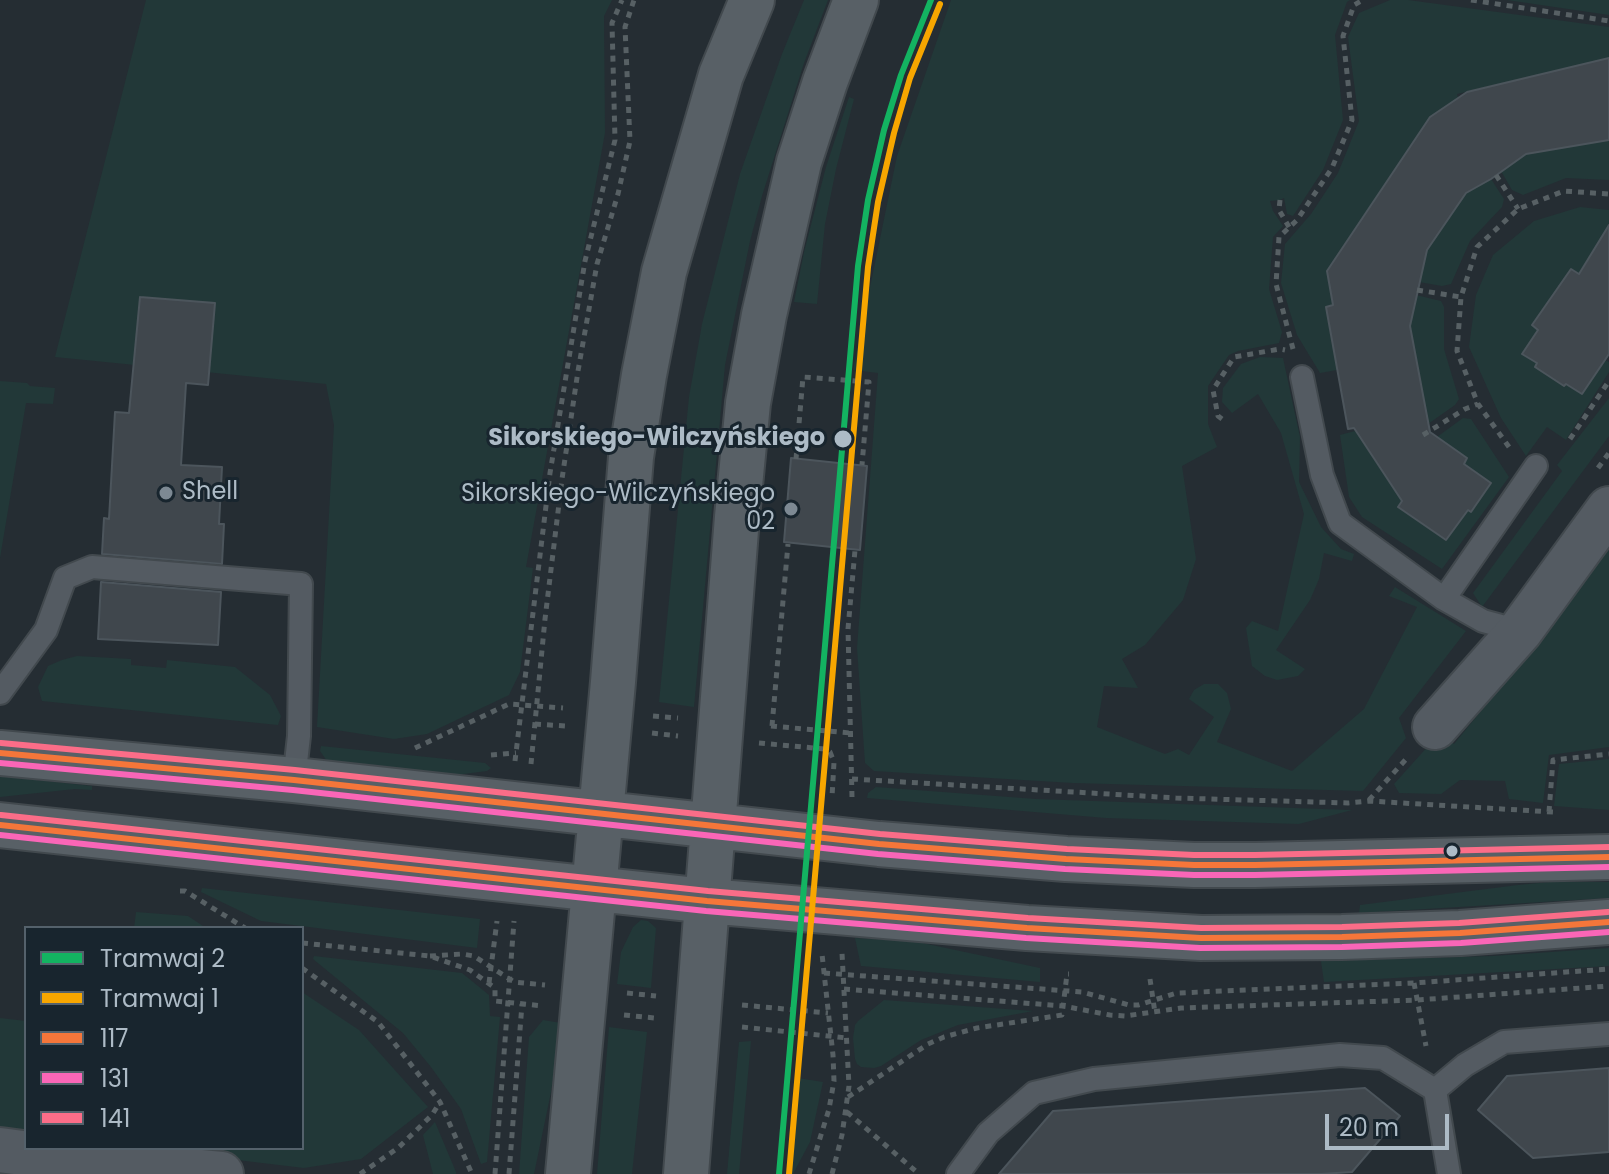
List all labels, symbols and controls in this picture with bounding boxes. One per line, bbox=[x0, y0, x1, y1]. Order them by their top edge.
place label: Sikorskiego-Wilczyńskiego bbox=[488, 425, 825, 453]
marker: Sikorskiego-Wilczyńskiego bbox=[832, 428, 854, 450]
place label: Shell bbox=[182, 479, 238, 507]
place label: Sikorskiego-Wilczyńskiego 02 bbox=[461, 481, 775, 537]
marker: Shell bbox=[157, 484, 175, 502]
marker: Sikorskiego-Wilczyńskiego 02 bbox=[782, 500, 800, 518]
unlabelled marker bbox=[1444, 843, 1460, 859]
legend bbox=[24, 926, 304, 1150]
text: Tramwaj 2 bbox=[100, 942, 225, 975]
text: Tramwaj 1 bbox=[100, 982, 219, 1015]
text: 117 bbox=[100, 1022, 128, 1055]
text: 131 bbox=[100, 1062, 130, 1095]
scale bar bbox=[1329, 1098, 1453, 1148]
text: 141 bbox=[100, 1102, 130, 1135]
text: 20 m bbox=[1339, 1111, 1399, 1144]

